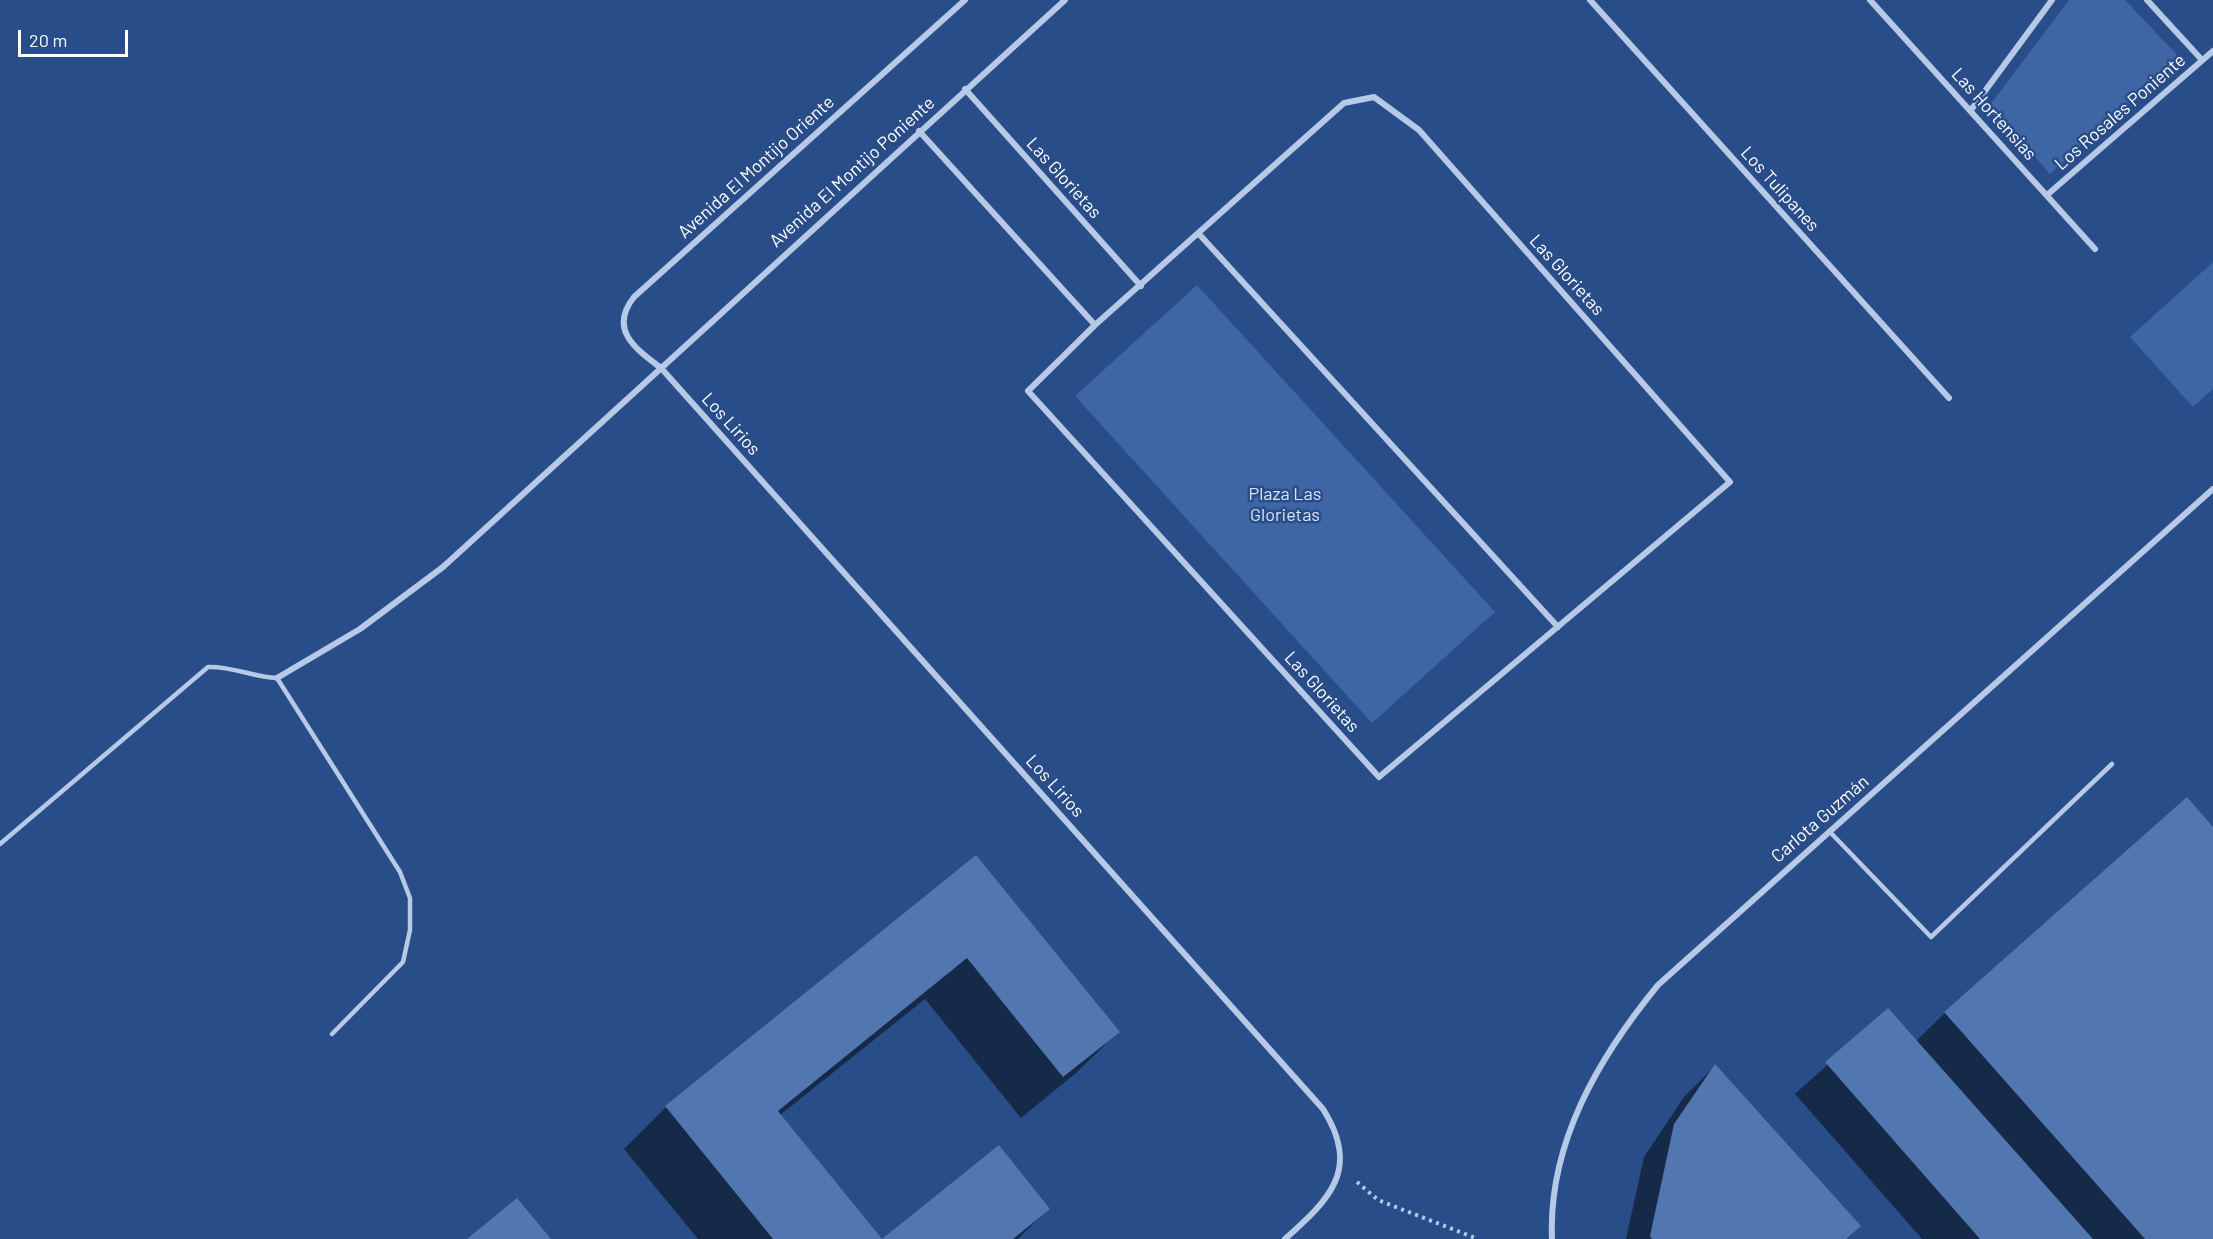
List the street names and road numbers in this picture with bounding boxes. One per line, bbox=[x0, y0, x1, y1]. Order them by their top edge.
street label: Los Rosales Poniente bbox=[2050, 49, 2190, 175]
street label: Las Hortensias bbox=[1947, 63, 2041, 165]
street label: Avenida El Montijo Oriente bbox=[673, 91, 839, 243]
street label: Avenida El Montijo Poniente bbox=[765, 92, 939, 252]
street label: Las Glorietas bbox=[1022, 133, 1106, 223]
street label: Los Tulipanes bbox=[1736, 142, 1824, 236]
street label: Las Glorietas bbox=[1525, 230, 1609, 320]
street label: Los Lirios bbox=[697, 388, 765, 460]
street label: Las Glorietas bbox=[1280, 647, 1364, 737]
street label: Los Lirios bbox=[1021, 750, 1089, 822]
street label: Carlota Guzmán bbox=[1767, 771, 1873, 867]

